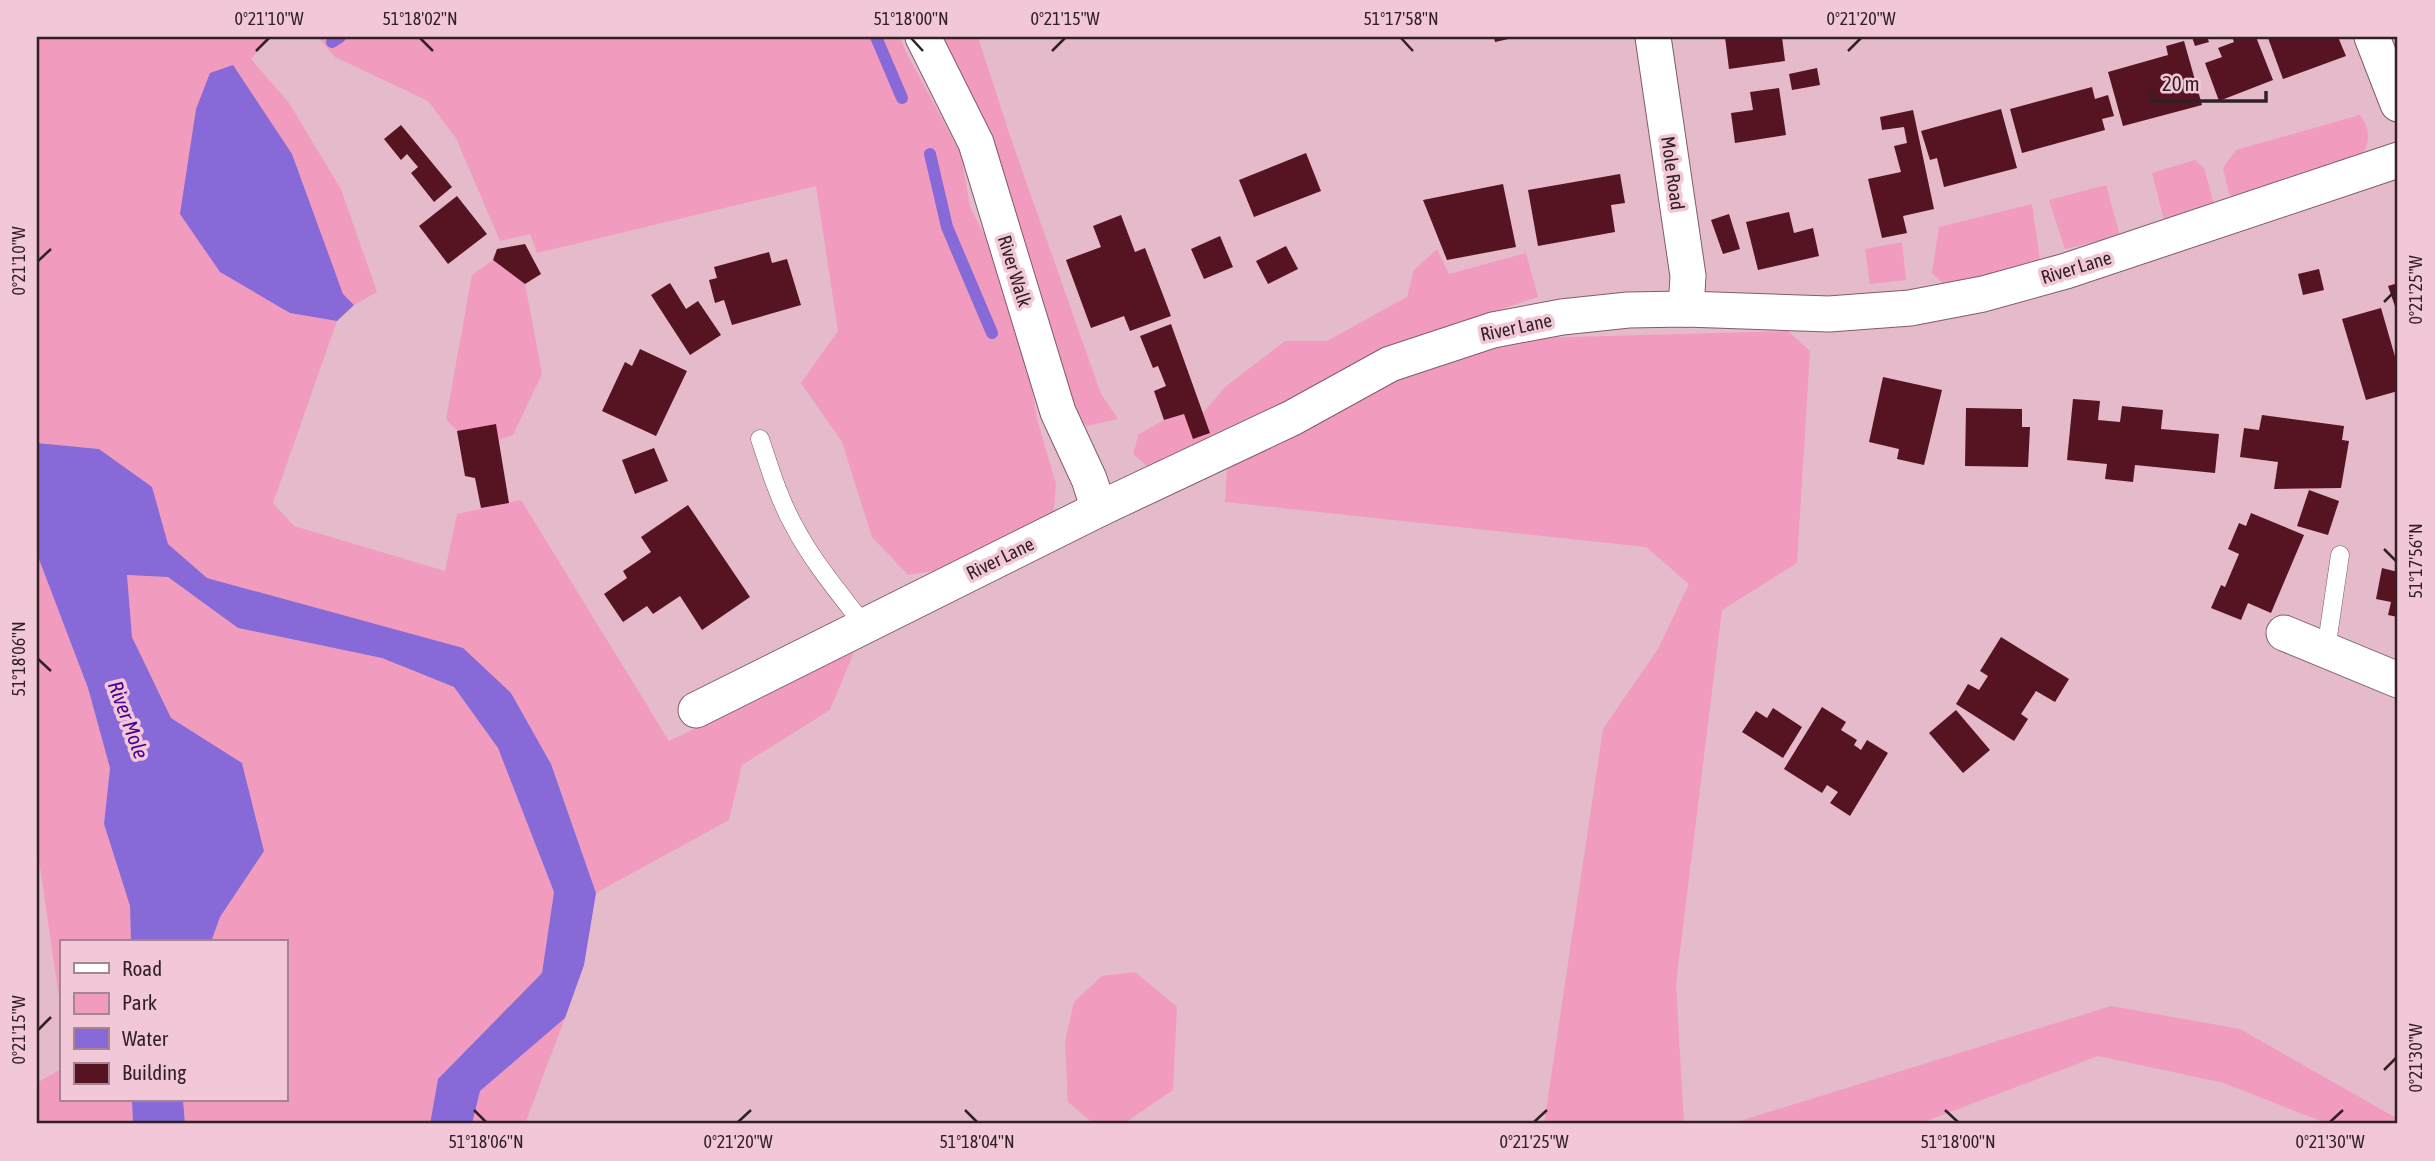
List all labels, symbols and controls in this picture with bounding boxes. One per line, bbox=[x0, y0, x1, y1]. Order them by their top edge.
text: 0°21'10"W bbox=[234, 8, 304, 29]
text: 51°18'02"N bbox=[382, 8, 458, 29]
text: 51°18'00"N bbox=[873, 8, 949, 29]
text: 0°21'15"W bbox=[1030, 8, 1100, 29]
text: 51°17'58"N bbox=[1363, 8, 1439, 29]
text: 0°21'20"W bbox=[1826, 8, 1896, 29]
scale bar bbox=[2152, 60, 2265, 104]
text: 20 m bbox=[2162, 71, 2200, 95]
street label: Mole Road bbox=[1657, 135, 1689, 211]
text: 0°21'10"W bbox=[8, 226, 29, 296]
street label: River Walk bbox=[994, 233, 1036, 310]
street label: River Lane bbox=[2038, 246, 2114, 288]
text: 0°21'25"W bbox=[2405, 255, 2426, 325]
street label: River Lane bbox=[1478, 309, 1554, 345]
text: 51°17'56"N bbox=[2405, 523, 2426, 599]
street label: River Lane bbox=[963, 532, 1037, 584]
text: 51°18'06"N bbox=[8, 621, 29, 697]
water label: River Mole bbox=[104, 677, 154, 762]
legend bbox=[60, 940, 287, 1102]
text: Road bbox=[122, 956, 162, 980]
text: Park bbox=[122, 990, 157, 1014]
text: 0°21'15"W bbox=[8, 995, 29, 1065]
text: 0°21'30"W bbox=[2405, 1023, 2426, 1093]
text: Water bbox=[122, 1026, 169, 1050]
text: Building bbox=[122, 1060, 186, 1084]
text: 51°18'06"N bbox=[448, 1131, 524, 1152]
text: 0°21'20"W bbox=[703, 1131, 773, 1152]
text: 51°18'04"N bbox=[939, 1131, 1015, 1152]
text: 0°21'25"W bbox=[1499, 1131, 1569, 1152]
text: 51°18'00"N bbox=[1920, 1131, 1996, 1152]
text: 0°21'30"W bbox=[2295, 1131, 2365, 1152]

